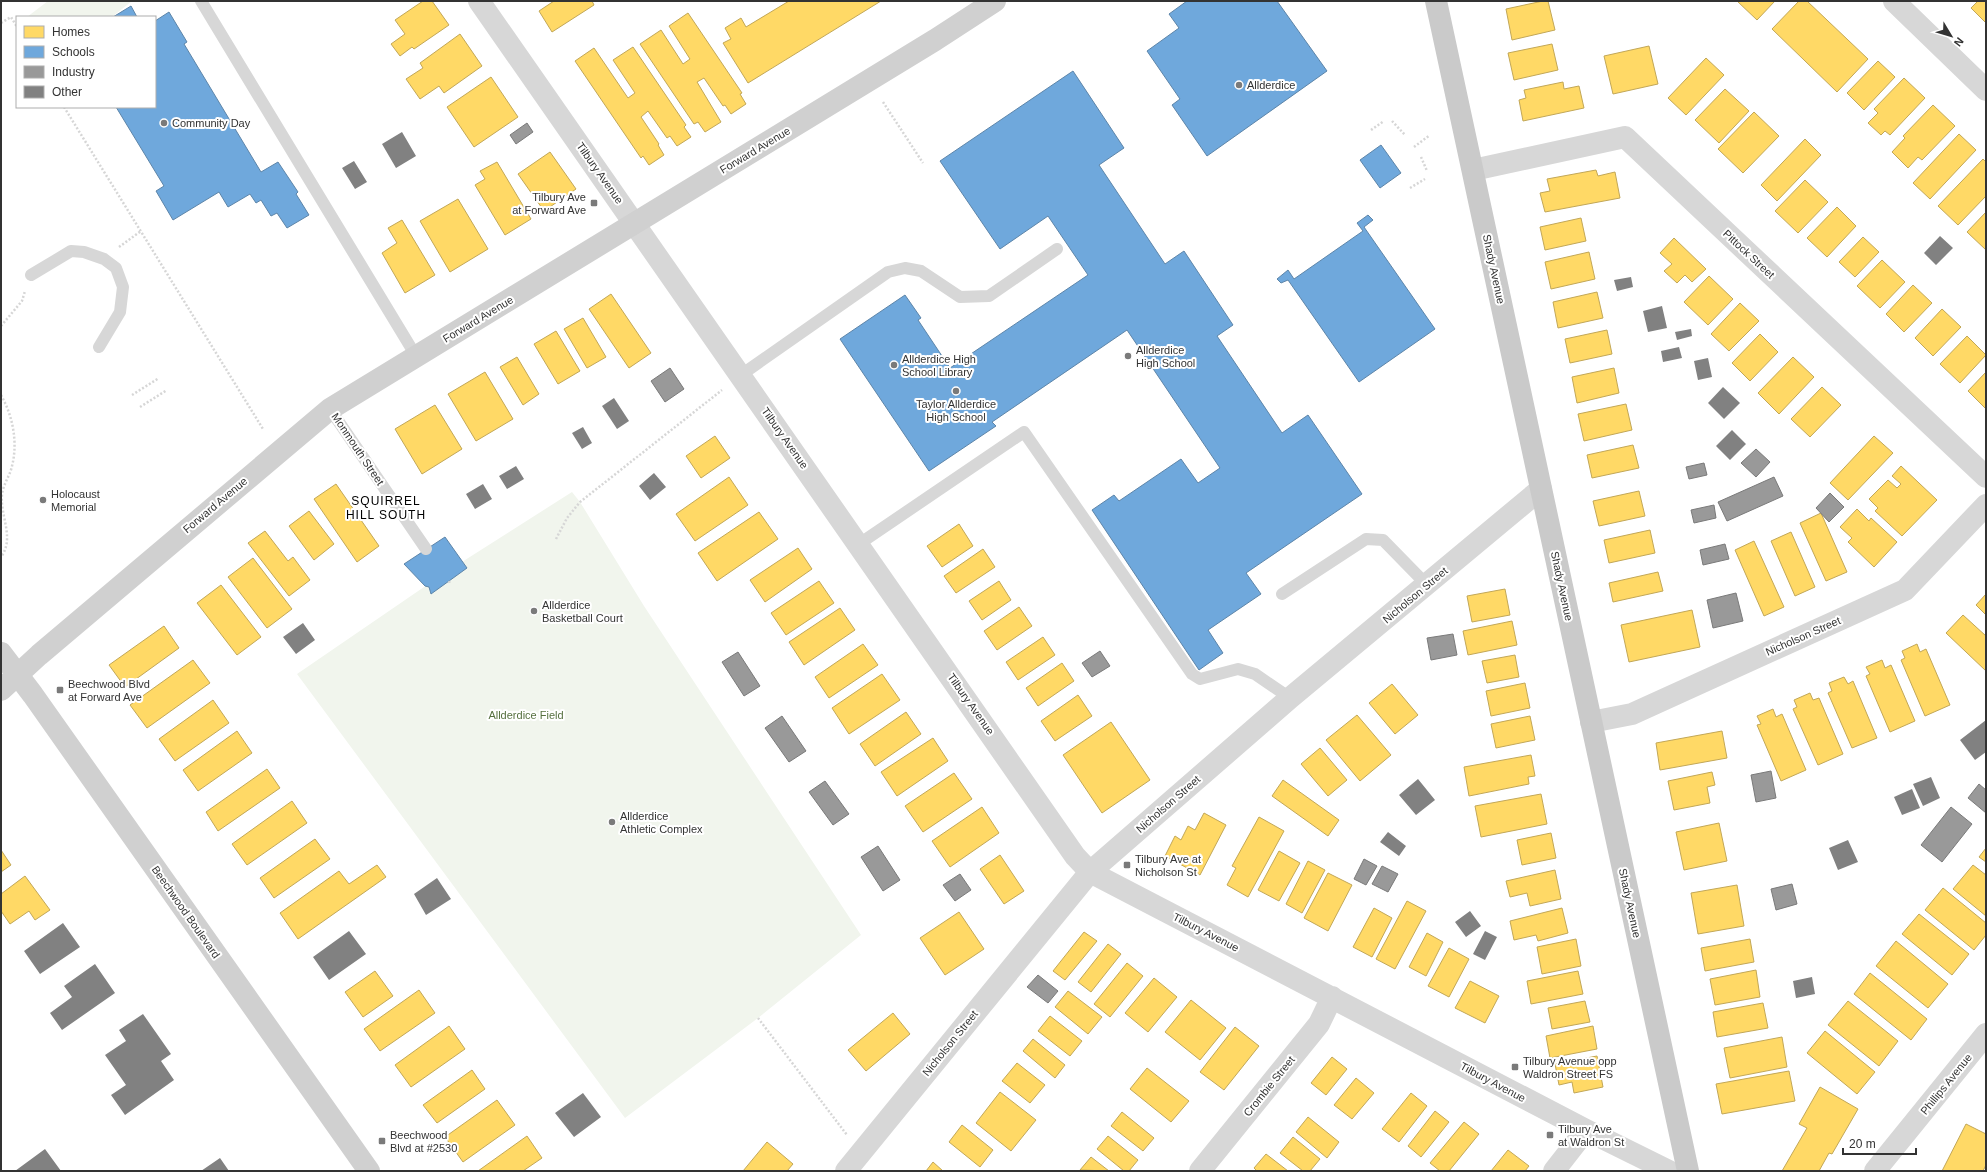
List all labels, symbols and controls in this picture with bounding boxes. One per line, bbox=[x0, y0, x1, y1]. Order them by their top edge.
legend bbox=[16, 16, 156, 108]
north arrow bbox=[1931, 16, 1971, 56]
text: Homes bbox=[52, 25, 90, 39]
text: N bbox=[1952, 35, 1966, 49]
text: Schools bbox=[52, 45, 95, 59]
text: Industry bbox=[52, 65, 95, 79]
place label: Allderdice bbox=[1247, 79, 1295, 91]
marker: Allderdice bbox=[1234, 80, 1244, 90]
text: Other bbox=[52, 85, 82, 99]
place label: Community Day bbox=[172, 117, 251, 129]
marker: Community Day bbox=[159, 118, 169, 128]
street label: Forward Avenue bbox=[718, 124, 792, 176]
street label: Tilbury Avenue bbox=[574, 140, 626, 206]
place label: Tilbury Ave at Forward Ave bbox=[512, 191, 586, 216]
marker: Tilbury Ave at Forward Ave bbox=[589, 198, 599, 208]
street label: Pittock Street bbox=[1721, 227, 1777, 281]
street label: Shady Avenue bbox=[1481, 233, 1507, 305]
street label: Forward Avenue bbox=[441, 293, 515, 345]
place label: Allderdice High School bbox=[1136, 344, 1195, 369]
marker: Allderdice High School bbox=[1123, 351, 1133, 361]
place label: Allderdice High School Library bbox=[902, 353, 976, 378]
marker: Allderdice High School Library bbox=[889, 360, 899, 370]
marker: Taylor Allderdice High School bbox=[951, 386, 961, 396]
place label: Taylor Allderdice High School bbox=[916, 398, 996, 423]
street label: Tilbury Avenue bbox=[759, 405, 811, 471]
street label: Monmouth Street bbox=[329, 411, 387, 487]
street label: Forward Avenue bbox=[181, 475, 249, 535]
place label: Holocaust Memorial bbox=[51, 488, 100, 513]
district label: SQUIRREL HILL SOUTH bbox=[346, 494, 426, 522]
marker: Holocaust Memorial bbox=[38, 495, 48, 505]
street label: Shady Avenue bbox=[1549, 550, 1575, 622]
street label: Nicholson Street bbox=[1380, 564, 1450, 626]
place label: Allderdice Basketball Court bbox=[542, 599, 623, 624]
marker: Allderdice Basketball Court bbox=[529, 606, 539, 616]
street label: Nicholson Street bbox=[1764, 614, 1842, 658]
street label: Tilbury Avenue bbox=[945, 671, 997, 737]
place label: Beechwood Blvd at Forward Ave bbox=[68, 678, 150, 703]
marker: Beechwood Blvd at Forward Ave bbox=[55, 685, 65, 695]
park label: Allderdice Field bbox=[488, 709, 564, 721]
street label: Nicholson Street bbox=[1134, 773, 1202, 835]
place label: Allderdice Athletic Complex bbox=[620, 810, 703, 835]
marker: Allderdice Athletic Complex bbox=[607, 817, 617, 827]
place label: Tilbury Ave at Nicholson St bbox=[1135, 853, 1201, 878]
marker: Tilbury Ave at Nicholson St bbox=[1122, 860, 1132, 870]
street label: Beechwood Boulevard bbox=[150, 863, 222, 961]
street label: Shady Avenue bbox=[1617, 867, 1643, 939]
street label: Tilbury Avenue bbox=[1171, 910, 1241, 954]
street label: Nicholson Street bbox=[920, 1008, 980, 1078]
street label: Phillips Avenue bbox=[1918, 1051, 1974, 1117]
street label: Crombie Street bbox=[1241, 1053, 1297, 1119]
place label: Tilbury Avenue opp Waldron Street FS bbox=[1523, 1055, 1617, 1080]
street label: Tilbury Avenue bbox=[1458, 1060, 1528, 1104]
marker: Tilbury Avenue opp Waldron Street FS bbox=[1510, 1062, 1520, 1072]
place label: Tilbury Ave at Waldron St bbox=[1558, 1123, 1624, 1148]
place label: Beechwood Blvd at #2530 bbox=[390, 1129, 457, 1154]
marker: Tilbury Ave at Waldron St bbox=[1545, 1130, 1555, 1140]
scale bar bbox=[1843, 1130, 1916, 1156]
marker: Beechwood Blvd at #2530 bbox=[377, 1136, 387, 1146]
text: 20 m bbox=[1849, 1137, 1876, 1151]

